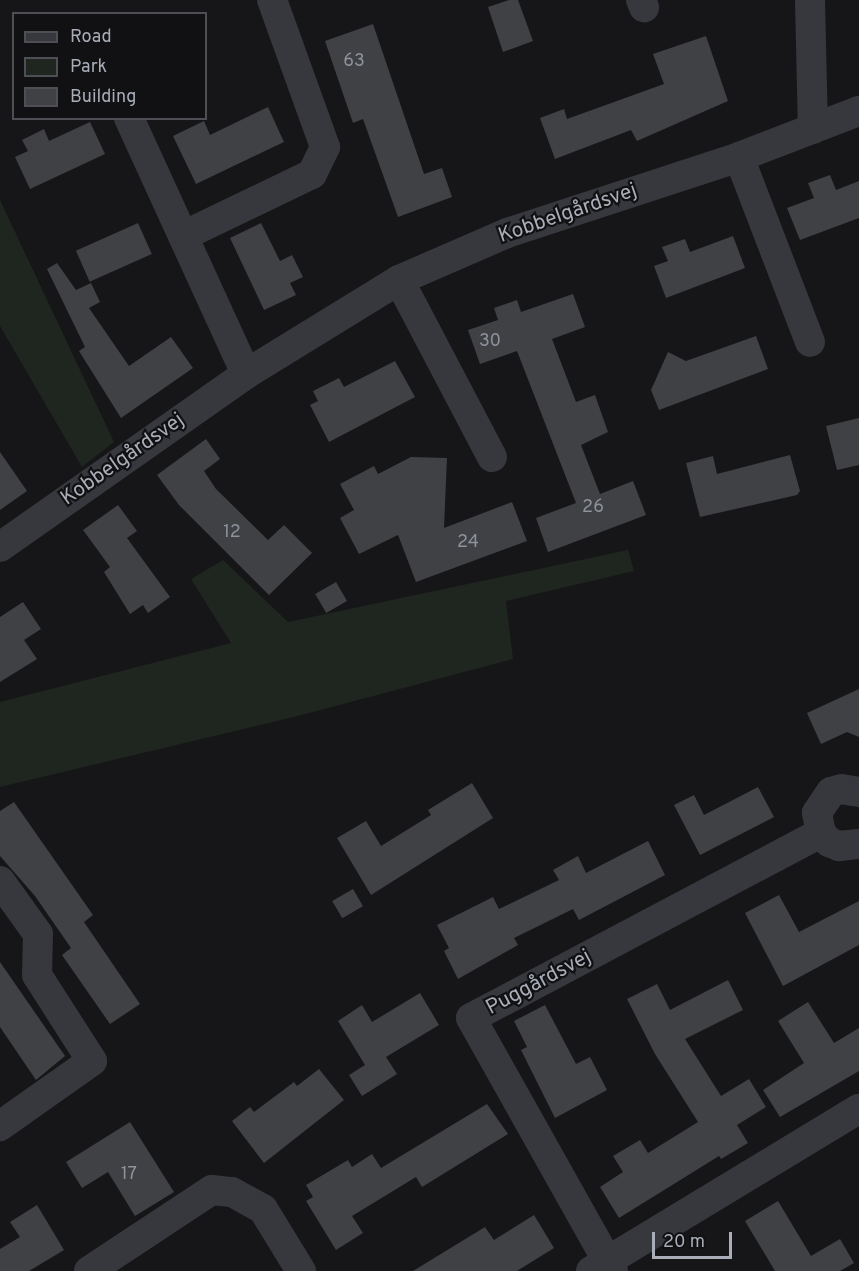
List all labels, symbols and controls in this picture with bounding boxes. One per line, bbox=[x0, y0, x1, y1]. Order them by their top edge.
legend bbox=[12, 12, 207, 120]
text: Road bbox=[70, 26, 112, 49]
house number: 63 bbox=[343, 51, 365, 73]
text: Park bbox=[70, 56, 107, 79]
text: Building bbox=[70, 86, 136, 109]
street label: Kobbelgårdsvej bbox=[495, 179, 641, 249]
house number: 30 bbox=[479, 331, 501, 353]
street label: Kobbelgårdsvej bbox=[56, 408, 190, 512]
house number: 26 bbox=[582, 497, 604, 519]
house number: 12 bbox=[223, 522, 241, 544]
house number: 24 bbox=[457, 532, 479, 554]
street label: Puggårdsvej bbox=[482, 945, 596, 1021]
house number: 17 bbox=[121, 1164, 137, 1186]
scale bar bbox=[655, 1220, 734, 1258]
text: 20 m bbox=[663, 1231, 705, 1254]

